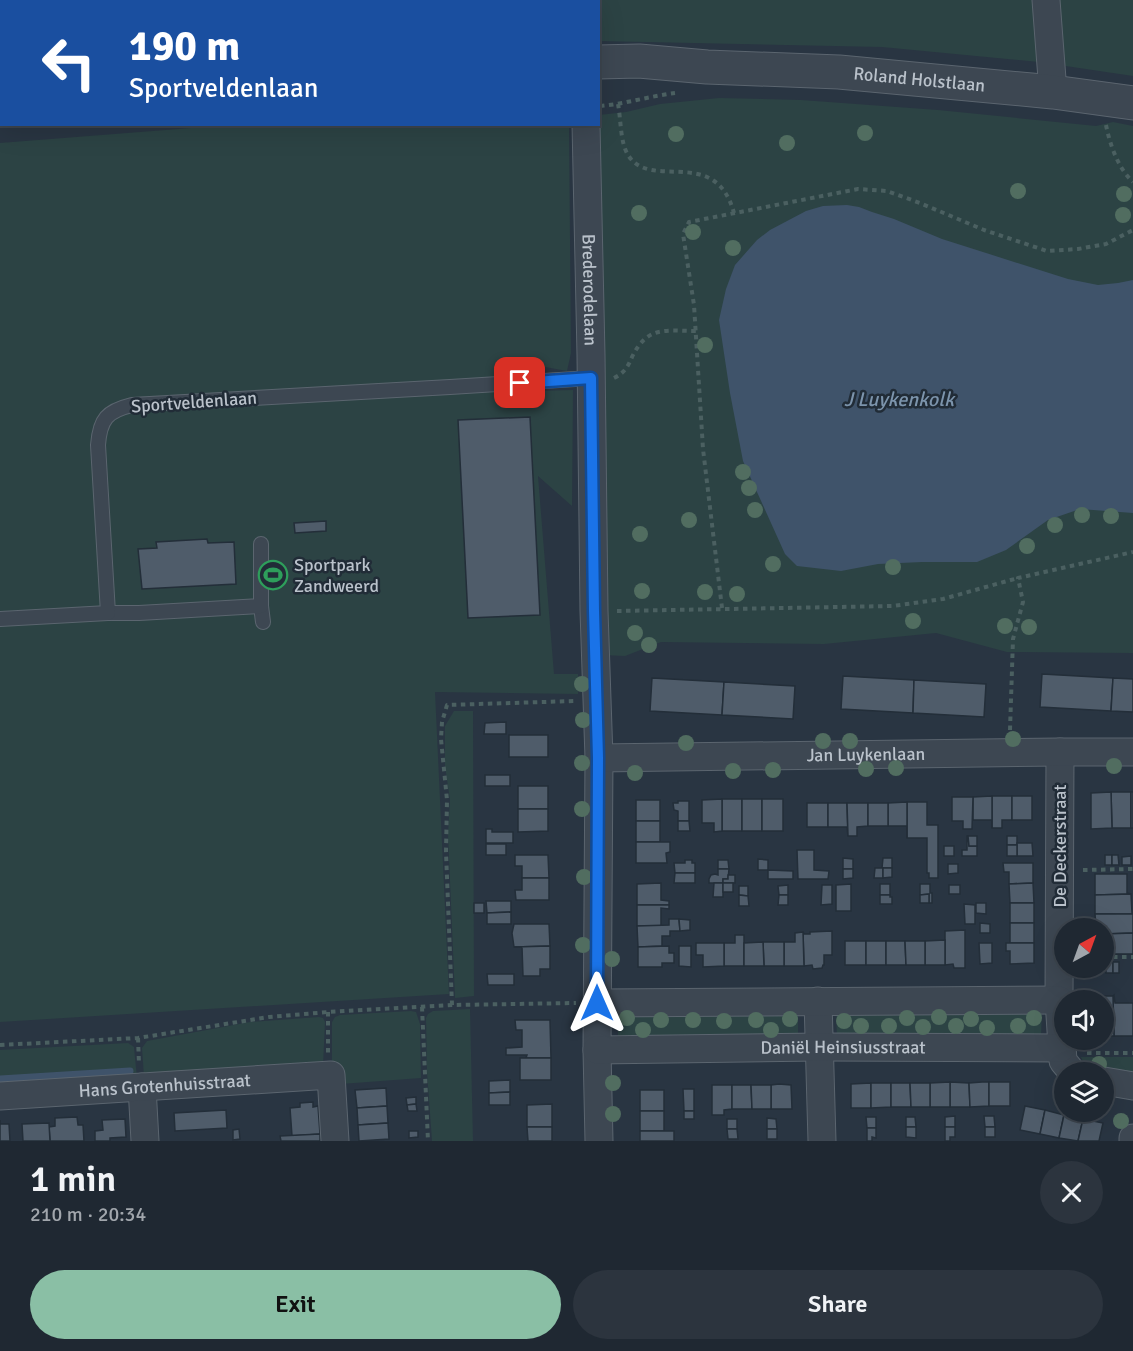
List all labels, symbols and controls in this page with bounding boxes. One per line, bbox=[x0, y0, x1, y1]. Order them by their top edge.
text: 190 m bbox=[129, 21, 240, 72]
icon: left bbox=[30, 24, 108, 102]
street label: Roland Holstlaan bbox=[852, 62, 986, 97]
text: Sportveldenlaan bbox=[129, 72, 318, 105]
street label: Brederodelaan bbox=[577, 234, 602, 346]
pin bbox=[494, 357, 545, 408]
icon: arrive bbox=[503, 366, 536, 399]
street label: Sportveldenlaan bbox=[130, 387, 258, 417]
water label: J Luykenkolk bbox=[844, 387, 956, 412]
place label: Sportpark Zandweerd bbox=[294, 554, 379, 597]
sports icon: Sportpark Zandweerd bbox=[257, 559, 289, 591]
street label: Jan Luykenlaan bbox=[806, 743, 925, 766]
street label: De Deckerstraat bbox=[1049, 784, 1071, 908]
north arrow bbox=[1054, 918, 1114, 978]
map controls bbox=[1054, 918, 1114, 1122]
position arrow bbox=[565, 971, 629, 1035]
button: sound bbox=[1054, 990, 1114, 1050]
street label: Daniël Heinsiusstraat bbox=[760, 1036, 926, 1059]
button: layers bbox=[1054, 1062, 1114, 1122]
street label: Hans Grotenhuisstraat bbox=[78, 1069, 251, 1102]
text: 1 min bbox=[30, 1157, 116, 1202]
button: close bbox=[1040, 1161, 1103, 1224]
text: 210 m · 20:34 bbox=[30, 1202, 146, 1227]
button: Exit bbox=[30, 1270, 561, 1339]
button: Share bbox=[573, 1270, 1103, 1339]

